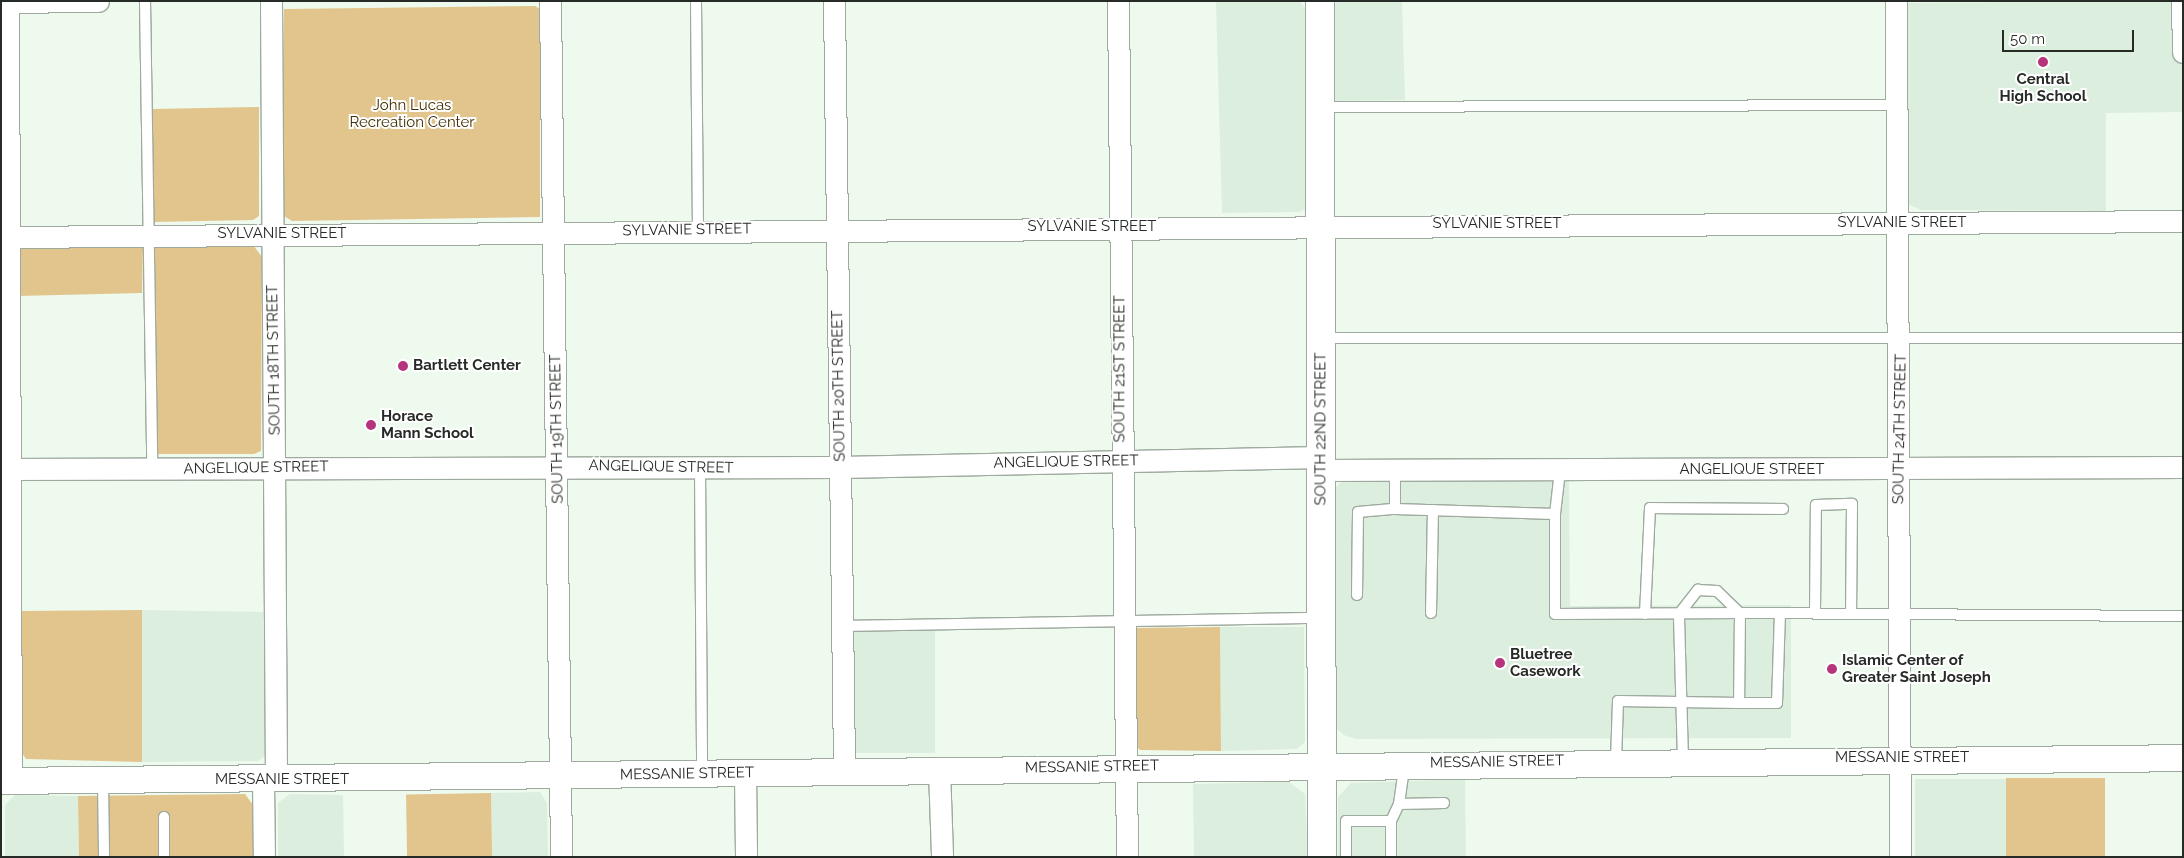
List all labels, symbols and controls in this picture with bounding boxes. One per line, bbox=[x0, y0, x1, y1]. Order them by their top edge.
scale bar bbox=[2004, 20, 2136, 52]
text: 50 m bbox=[2010, 30, 2045, 48]
marker: Central High School bbox=[2037, 56, 2049, 68]
place label: Central High School bbox=[2000, 70, 2086, 105]
park label: John Lucas Recreation Center bbox=[349, 96, 475, 131]
street label: SYLVANIE STREET bbox=[1838, 214, 1966, 232]
street label: SYLVANIE STREET bbox=[1433, 215, 1561, 233]
street label: SYLVANIE STREET bbox=[1028, 218, 1156, 236]
street label: SYLVANIE STREET bbox=[622, 220, 752, 240]
street label: SYLVANIE STREET bbox=[218, 225, 346, 243]
street label: SOUTH 18TH STREET bbox=[264, 285, 284, 435]
street label: SOUTH 21ST STREET bbox=[1111, 295, 1129, 443]
street label: SOUTH 20TH STREET bbox=[829, 310, 849, 462]
street label: SOUTH 22ND STREET bbox=[1312, 353, 1330, 505]
street label: SOUTH 19TH STREET bbox=[547, 354, 567, 504]
street label: SOUTH 24TH STREET bbox=[1890, 354, 1910, 504]
place label: Bartlett Center bbox=[413, 357, 521, 375]
marker: Bartlett Center bbox=[397, 360, 409, 372]
place label: Horace Mann School bbox=[381, 407, 474, 442]
marker: Horace Mann School bbox=[365, 419, 377, 431]
street label: ANGELIQUE STREET bbox=[993, 452, 1139, 472]
street label: ANGELIQUE STREET bbox=[588, 457, 734, 477]
street label: ANGELIQUE STREET bbox=[183, 458, 329, 478]
street label: ANGELIQUE STREET bbox=[1679, 461, 1825, 479]
place label: Bluetree Casework bbox=[1510, 645, 1581, 680]
place label: Islamic Center of Greater Saint Joseph bbox=[1842, 651, 1991, 686]
marker: Bluetree Casework bbox=[1494, 657, 1506, 669]
marker: Islamic Center of Greater Saint Joseph bbox=[1826, 663, 1838, 675]
street label: MESSANIE STREET bbox=[1835, 749, 1969, 767]
street label: MESSANIE STREET bbox=[1430, 752, 1564, 772]
street label: MESSANIE STREET bbox=[1025, 757, 1159, 777]
street label: MESSANIE STREET bbox=[620, 764, 754, 784]
street label: MESSANIE STREET bbox=[215, 771, 349, 789]

